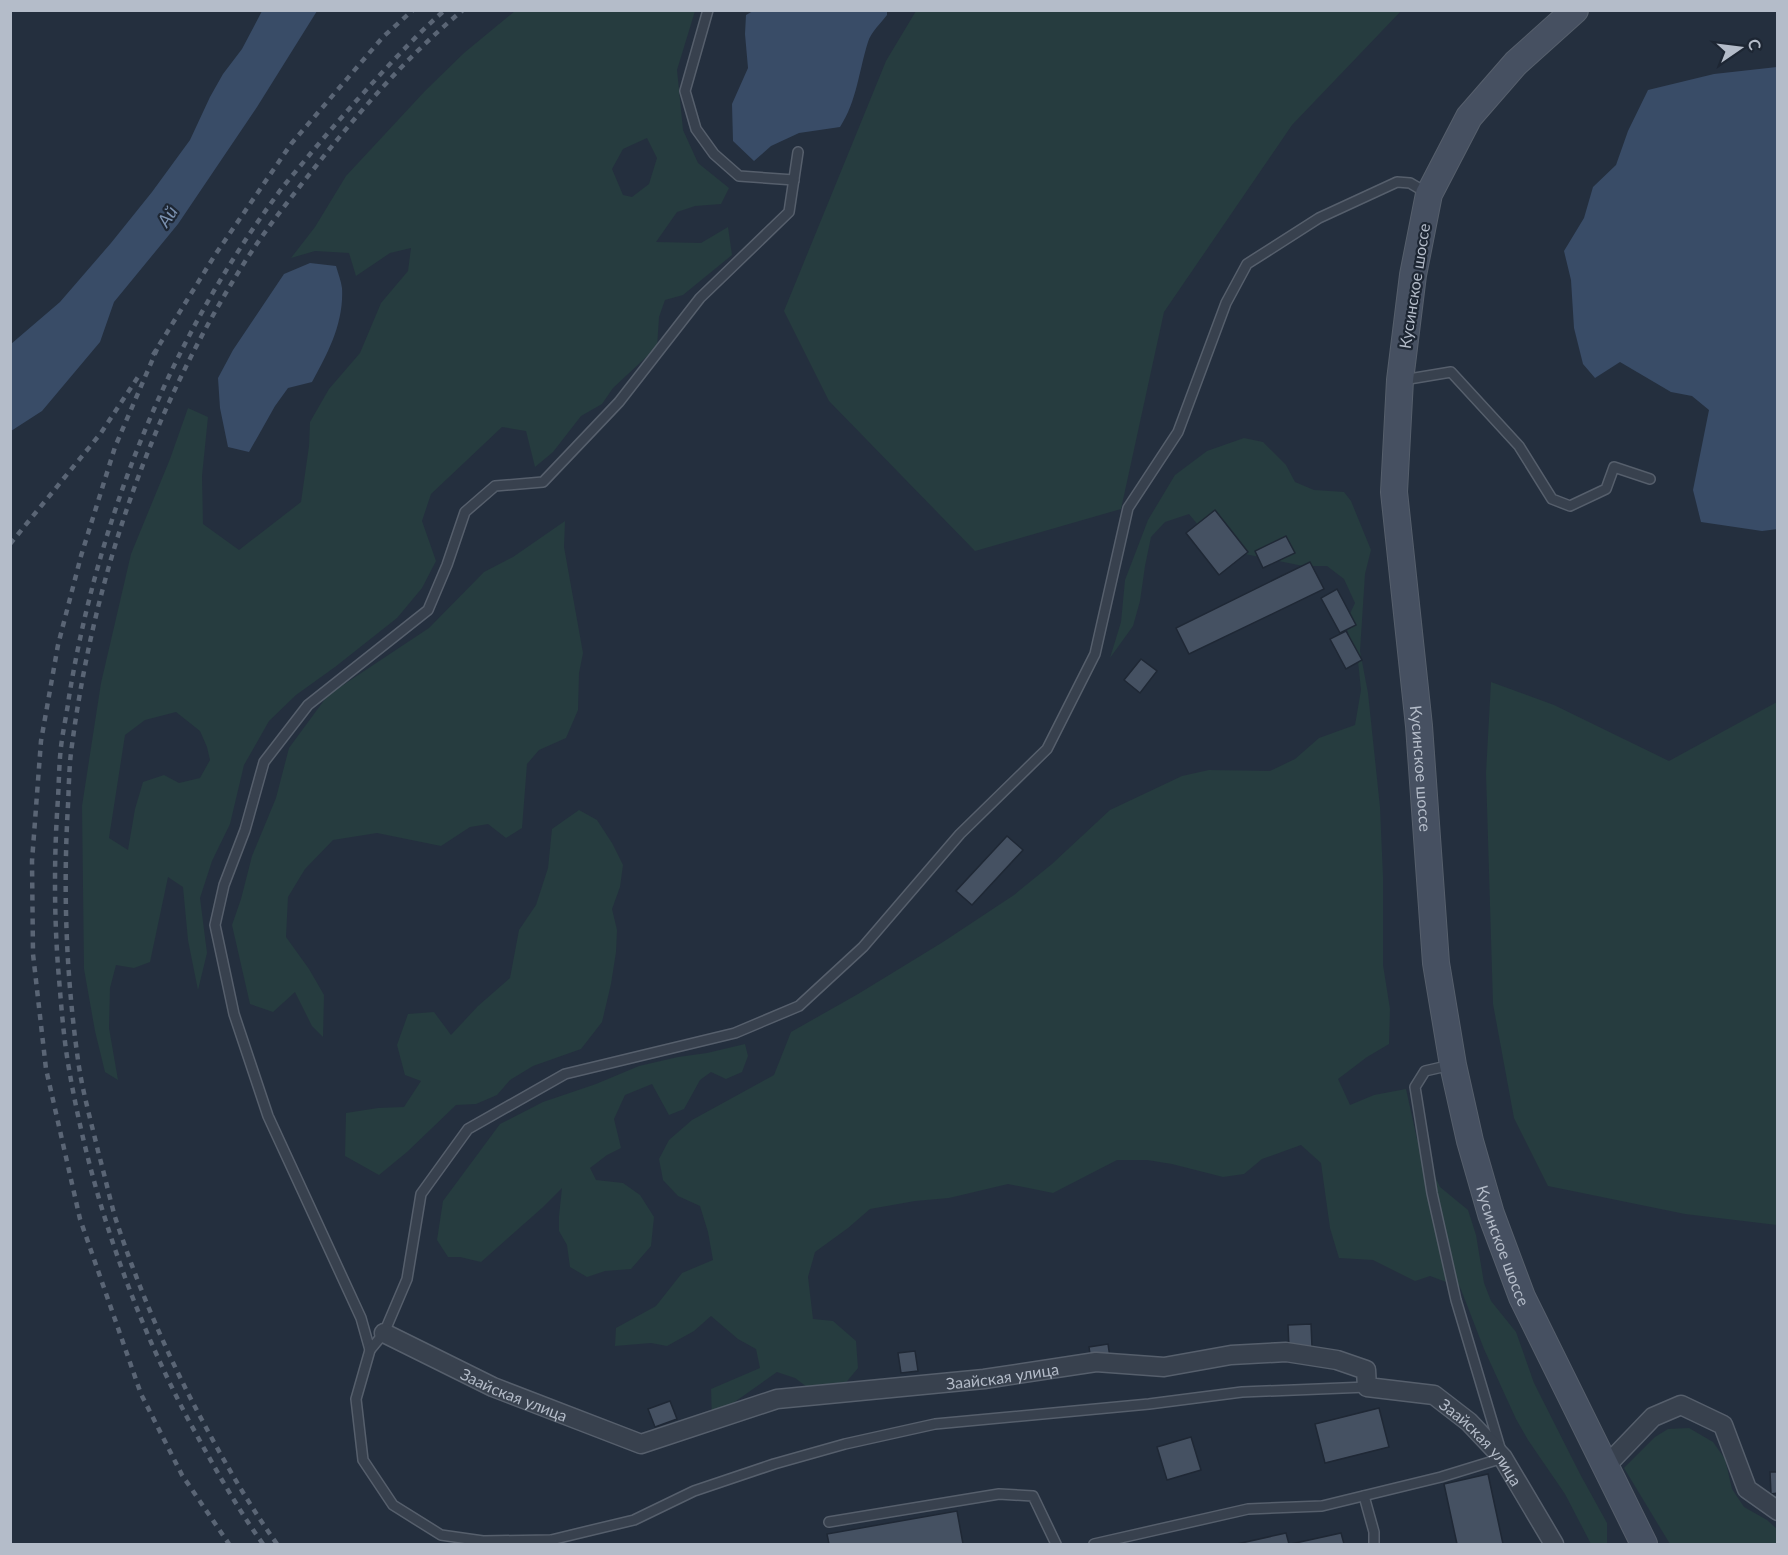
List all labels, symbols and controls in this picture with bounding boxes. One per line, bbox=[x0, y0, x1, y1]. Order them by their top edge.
north arrow bbox=[1710, 18, 1770, 78]
text: С bbox=[1745, 37, 1766, 52]
water label: Ай bbox=[152, 201, 182, 232]
street label: Кусинское шоссе bbox=[1395, 222, 1433, 350]
street label: Кусинское шоссе bbox=[1407, 704, 1436, 832]
street label: Кусинское шоссе bbox=[1474, 1183, 1534, 1309]
street label: Заайская улица bbox=[945, 1358, 1060, 1392]
street label: Заайская улица bbox=[458, 1363, 570, 1424]
street label: Заайская улица bbox=[1436, 1394, 1527, 1489]

